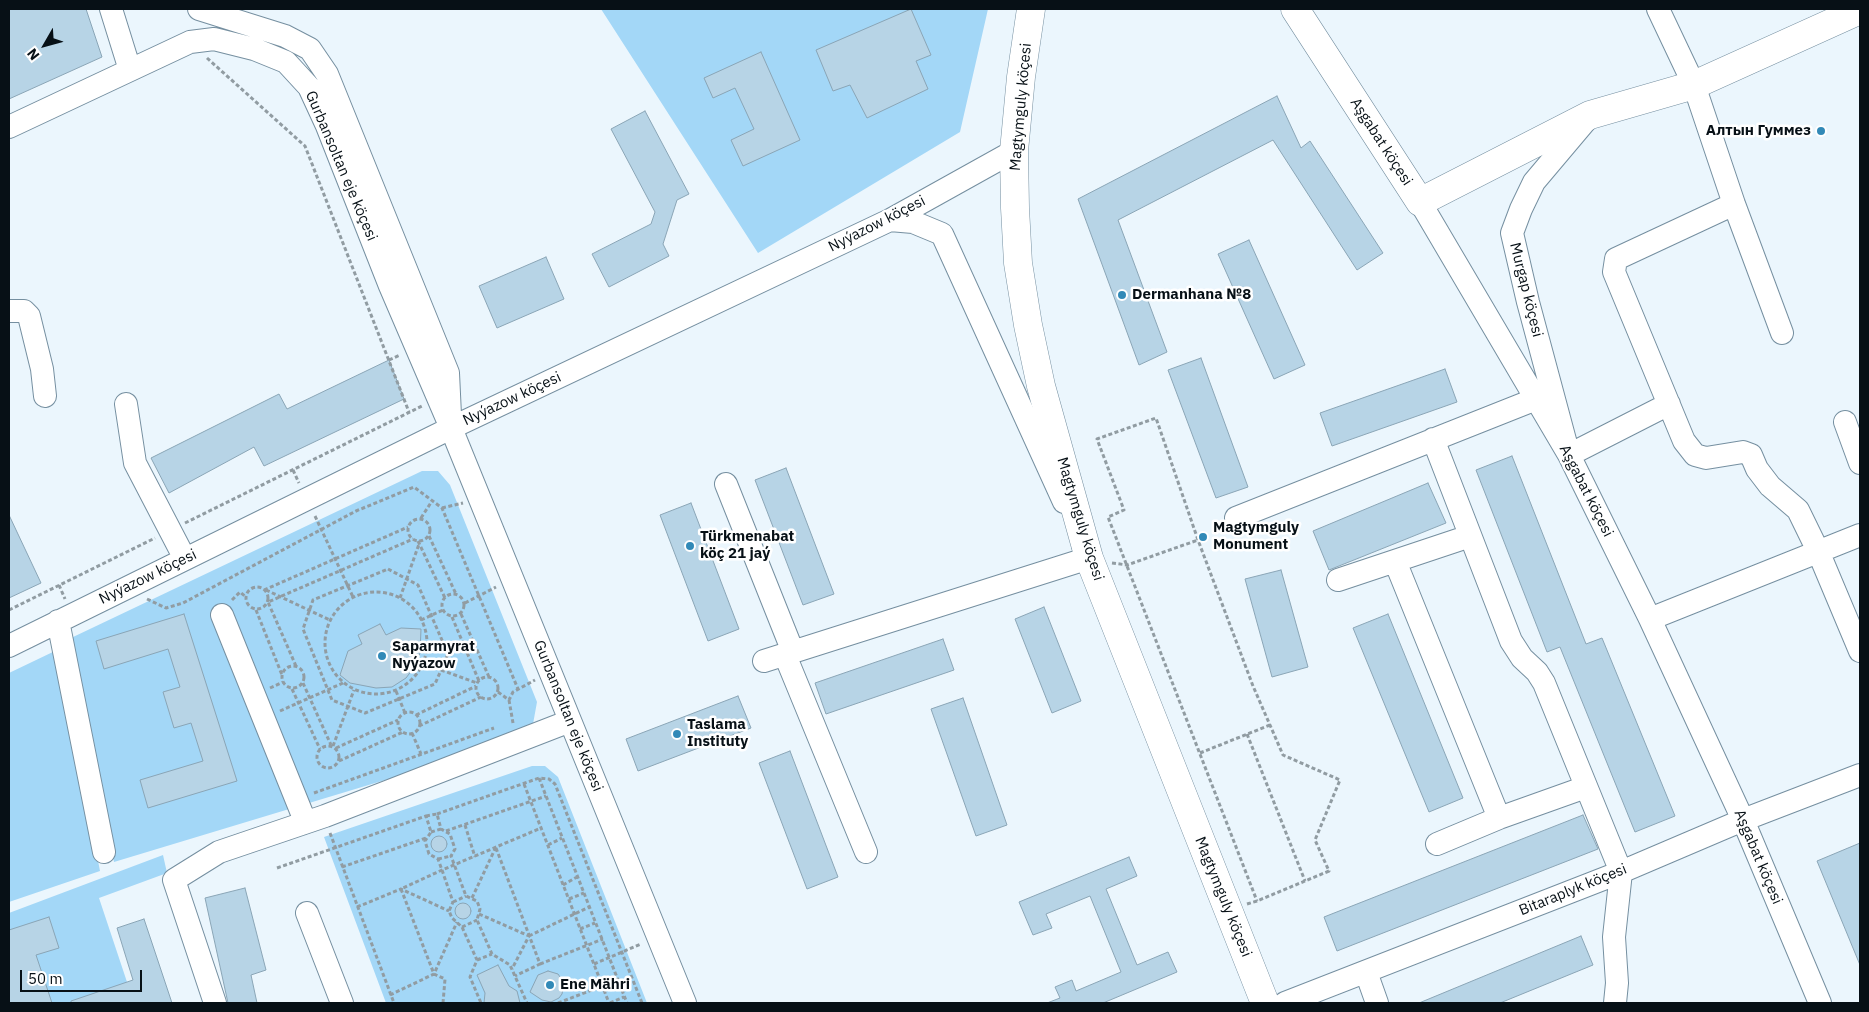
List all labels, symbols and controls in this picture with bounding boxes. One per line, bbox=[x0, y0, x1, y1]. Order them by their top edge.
north arrow bbox=[20, 20, 70, 70]
street label: Magtymguly köçesi bbox=[1006, 42, 1036, 172]
text: N bbox=[23, 45, 43, 64]
street label: Gurbansoltan eje köçesi bbox=[301, 88, 381, 244]
street label: Aşgabat köçesi bbox=[1346, 95, 1416, 189]
place label: Алтын Гуммез bbox=[1706, 122, 1811, 140]
marker: Алтын Гуммез bbox=[1815, 125, 1827, 137]
street label: Nyýazow köçesi bbox=[826, 192, 928, 256]
street label: Murgap köçesi bbox=[1506, 241, 1546, 339]
place label: Dermanhana №8 bbox=[1132, 286, 1251, 304]
marker: Dermanhana №8 bbox=[1116, 289, 1128, 301]
street label: Nyýazow köçesi bbox=[460, 368, 564, 430]
street label: Aşgabat köçesi bbox=[1555, 442, 1617, 540]
street label: Magtymguly köçesi bbox=[1053, 455, 1107, 583]
place label: Magtymguly Monument bbox=[1213, 519, 1299, 554]
place label: Türkmenabat köç 21 jaý bbox=[700, 528, 794, 563]
marker: Magtymguly Monument bbox=[1197, 531, 1209, 543]
marker: Türkmenabat köç 21 jaý bbox=[684, 540, 696, 552]
street label: Nyýazow köçesi bbox=[96, 546, 200, 608]
place label: Saparmyrat Nyýazow bbox=[392, 638, 475, 673]
street label: Gurbansoltan eje köçesi bbox=[529, 638, 607, 794]
marker: Saparmyrat Nyýazow bbox=[376, 650, 388, 662]
place label: Taslama Instituty bbox=[687, 716, 748, 751]
marker: Taslama Instituty bbox=[671, 728, 683, 740]
street label: Aşgabat köçesi bbox=[1730, 807, 1786, 907]
street label: Magtymguly köçesi bbox=[1191, 834, 1255, 960]
street label: Bitaraplyk köçesi bbox=[1516, 860, 1630, 920]
scale bar bbox=[22, 960, 145, 992]
text: 50 m bbox=[28, 969, 63, 988]
place label: Ene Mähri bbox=[560, 976, 630, 994]
marker: Ene Mähri bbox=[544, 979, 556, 991]

